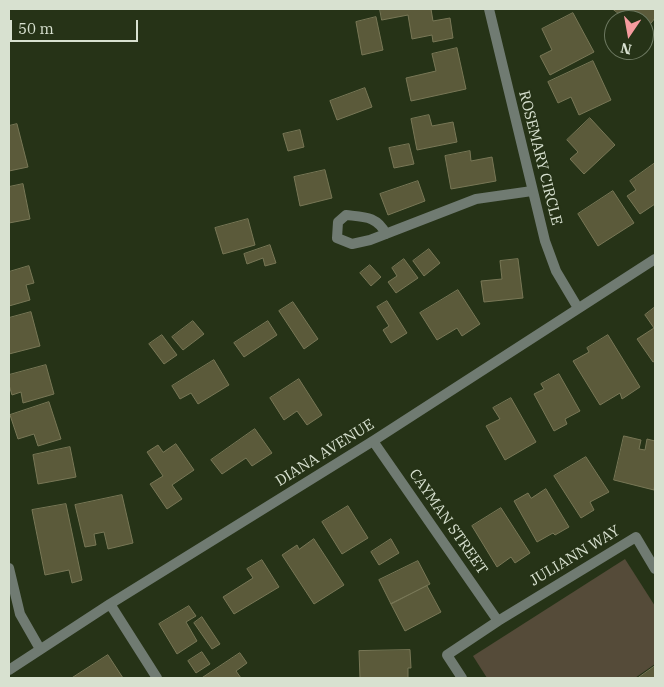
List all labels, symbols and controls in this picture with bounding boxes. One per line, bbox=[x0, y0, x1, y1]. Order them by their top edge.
scale bar bbox=[12, 10, 140, 42]
north arrow bbox=[604, 10, 654, 60]
text: 50 m bbox=[18, 19, 54, 38]
text: N bbox=[619, 39, 633, 59]
street label: ROSEMARY CIRCLE bbox=[515, 89, 565, 227]
street label: DIANA AVENUE bbox=[272, 415, 378, 491]
street label: CAYMAN STREET bbox=[405, 466, 491, 578]
street label: JULIANN WAY bbox=[527, 522, 623, 590]

